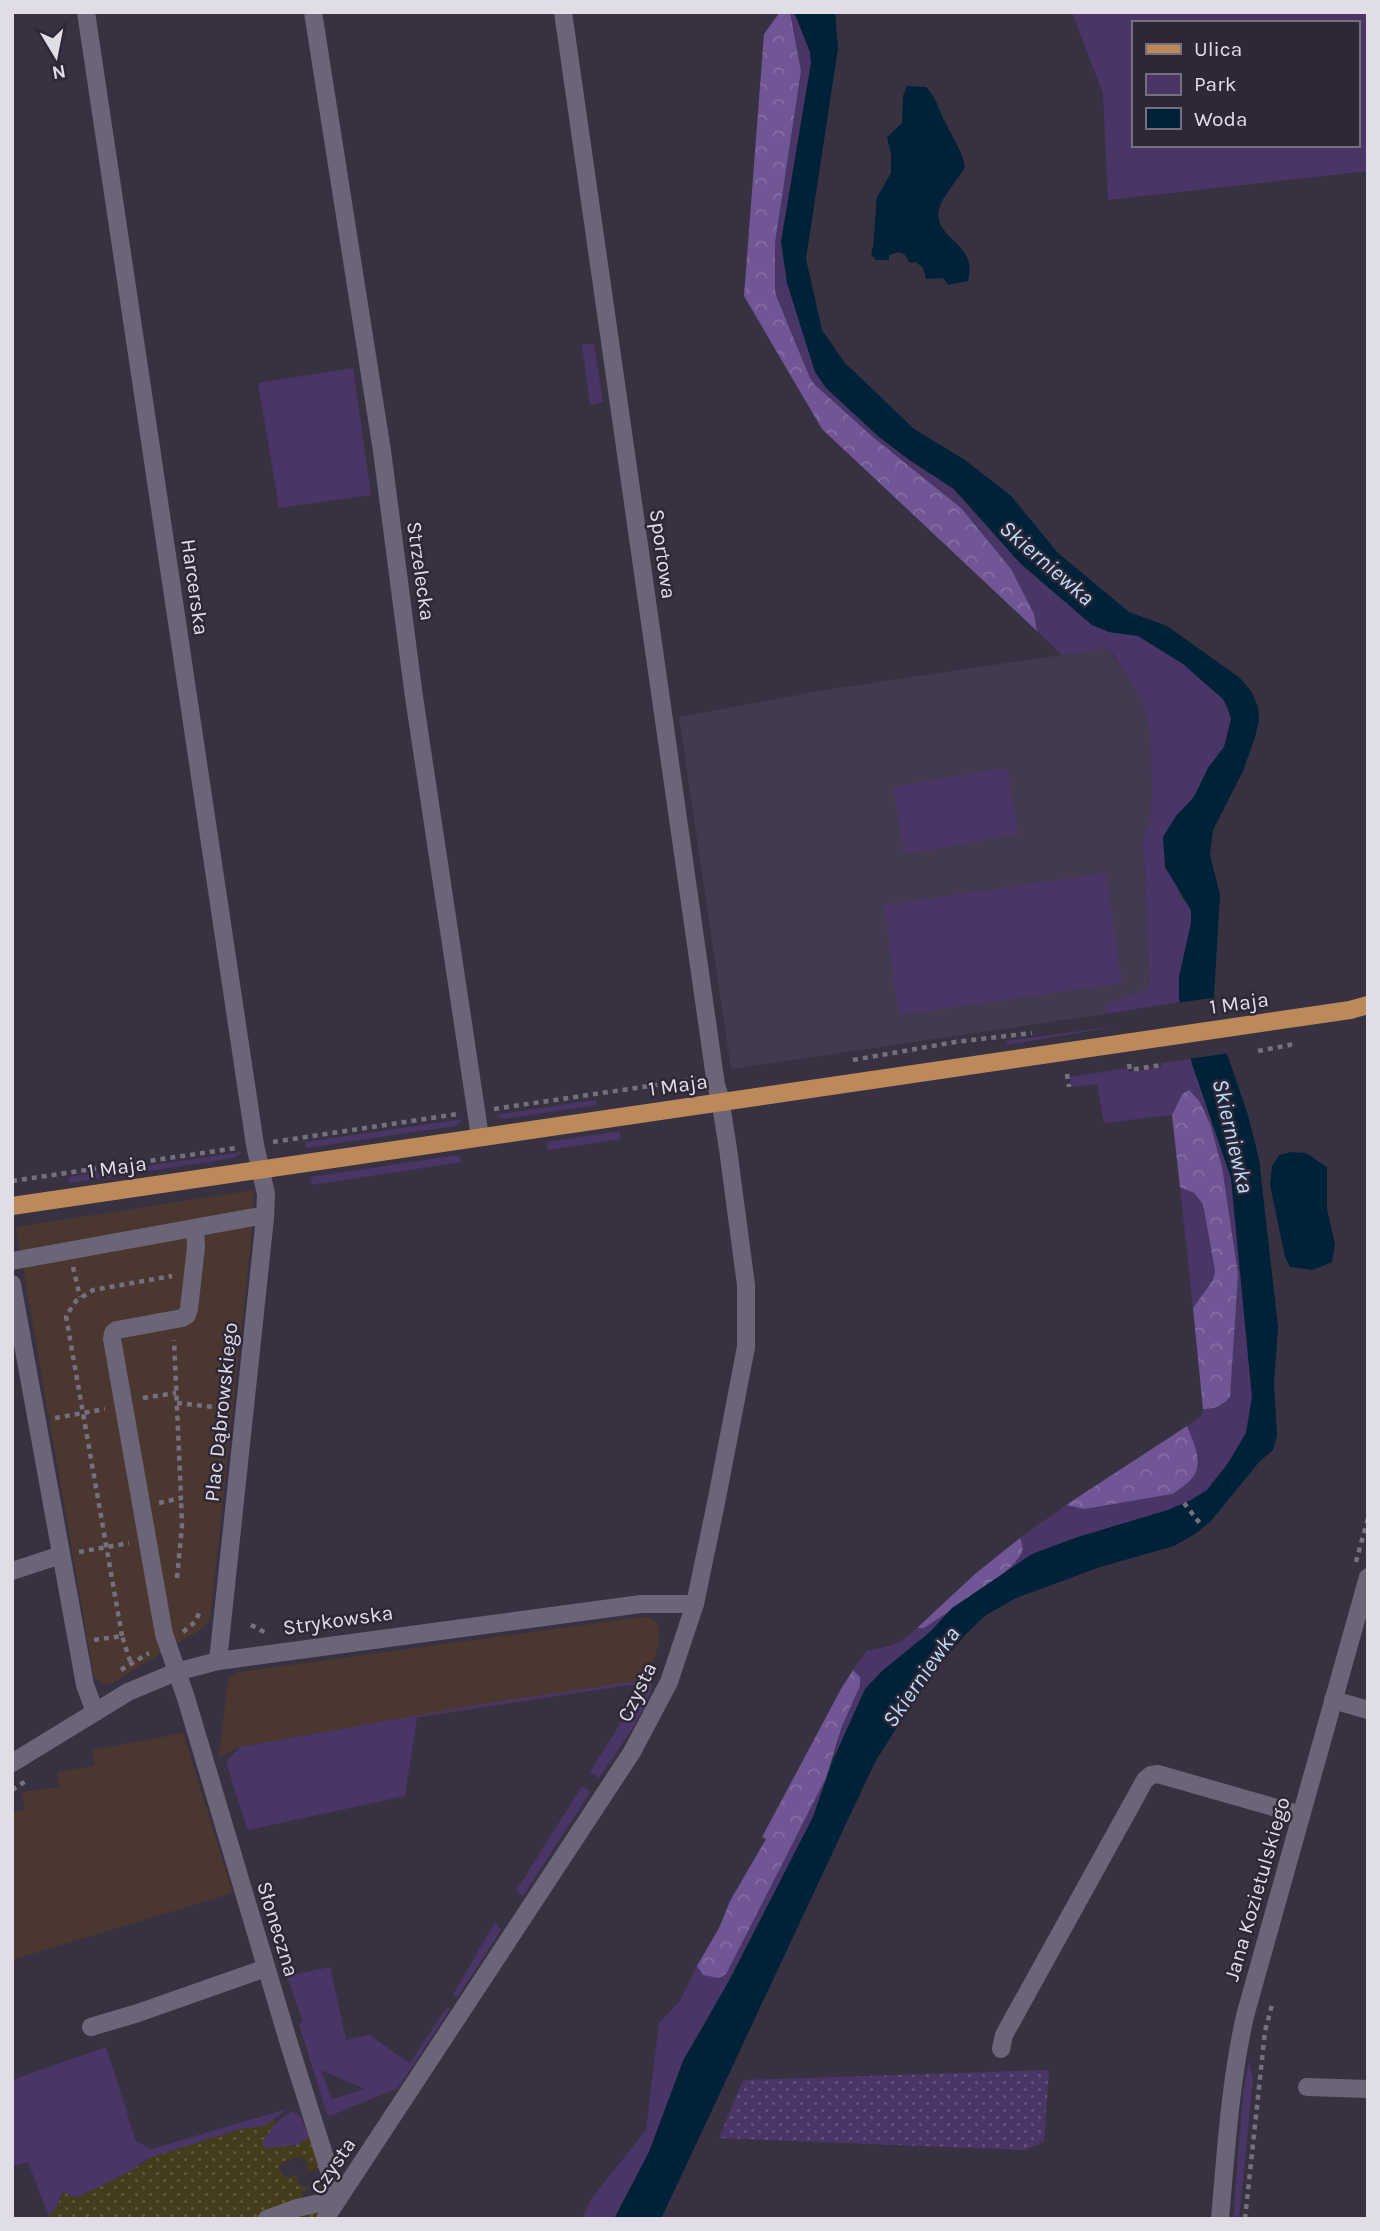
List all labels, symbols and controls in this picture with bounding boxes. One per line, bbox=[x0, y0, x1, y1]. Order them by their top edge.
north arrow bbox=[21, 21, 91, 91]
legend bbox=[1132, 21, 1359, 147]
text: Ulica bbox=[1194, 37, 1242, 61]
text: N bbox=[50, 60, 67, 84]
text: Park bbox=[1194, 72, 1237, 96]
text: Woda bbox=[1194, 107, 1248, 131]
street label: Sportowa bbox=[645, 508, 681, 600]
water label: Skierniewka bbox=[994, 515, 1100, 611]
street label: Strzelecka bbox=[402, 520, 440, 622]
street label: Harcerska bbox=[176, 537, 214, 637]
street label: 1 Maja bbox=[1208, 987, 1270, 1019]
street label: 1 Maja bbox=[647, 1069, 709, 1101]
water label: Skierniewka bbox=[1207, 1076, 1259, 1196]
street label: 1 Maja bbox=[86, 1151, 148, 1183]
street label: Plac Dąbrowskiego bbox=[200, 1321, 242, 1503]
street label: Strykowska bbox=[281, 1600, 395, 1640]
water label: Skierniewka bbox=[877, 1622, 965, 1732]
street label: Czysta bbox=[612, 1658, 662, 1726]
street label: Jana Kozietulskiego bbox=[1219, 1794, 1295, 1984]
street label: Słoneczna bbox=[252, 1878, 304, 1980]
street label: Czysta bbox=[305, 2133, 361, 2199]

